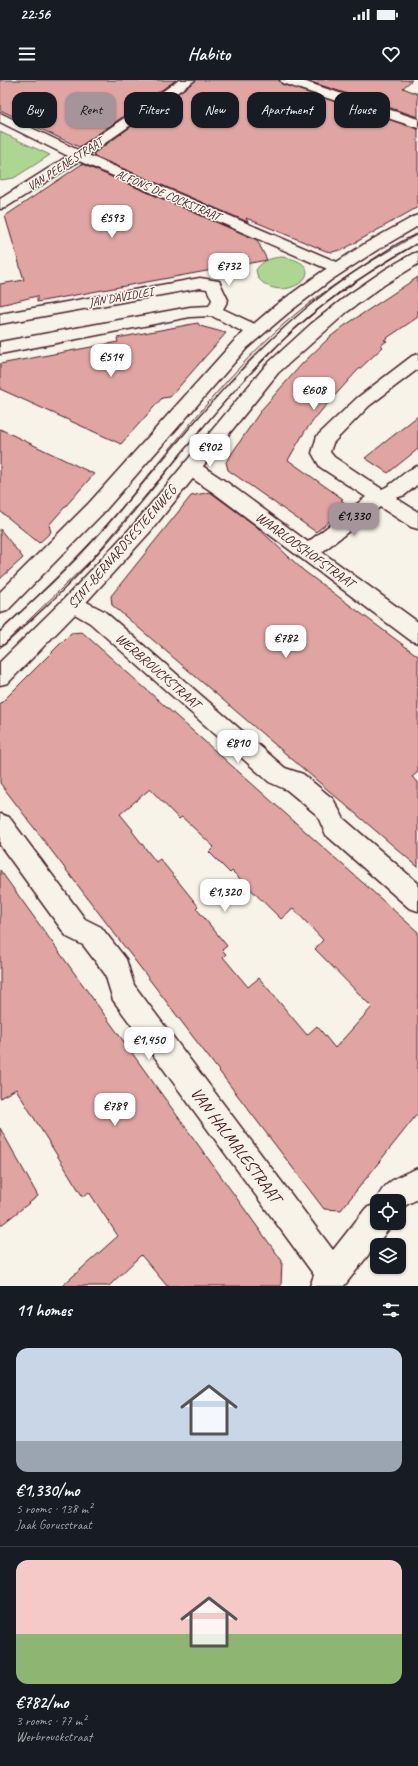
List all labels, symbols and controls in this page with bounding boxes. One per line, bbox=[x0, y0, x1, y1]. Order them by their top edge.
text: 22:56 bbox=[20, 5, 50, 24]
icon: menu bbox=[16, 43, 38, 65]
text: Habito bbox=[188, 43, 230, 65]
icon: heart bbox=[380, 43, 402, 65]
chip: Buy bbox=[12, 92, 57, 128]
chip: Rent bbox=[65, 92, 116, 128]
chip: Filters bbox=[124, 92, 183, 128]
chip: New bbox=[191, 92, 239, 128]
chip: Apartment bbox=[247, 92, 326, 128]
chip: House bbox=[334, 92, 390, 128]
street label: VAN PEENESTRAAT bbox=[24, 132, 109, 194]
street label: ALFONS DE COCKSTRAAT bbox=[113, 166, 226, 226]
pin: €593 bbox=[88, 205, 136, 239]
text: €593 bbox=[100, 210, 124, 226]
pin: €732 bbox=[205, 253, 253, 287]
text: €732 bbox=[217, 258, 241, 274]
street label: JAN DAVIDLEI bbox=[86, 283, 158, 311]
pin: €514 bbox=[87, 344, 135, 378]
text: €514 bbox=[99, 349, 123, 365]
pin: €608 bbox=[290, 377, 338, 411]
text: €608 bbox=[302, 382, 326, 398]
pin: €902 bbox=[186, 434, 234, 468]
text: €902 bbox=[198, 439, 222, 455]
street label: SINT-BERNARDSESTEENWEG bbox=[64, 480, 181, 612]
pin: €1,330 bbox=[321, 503, 387, 537]
street label: WAARLOOSHOFSTRAAT bbox=[252, 508, 361, 594]
text: €1,330 bbox=[338, 508, 370, 524]
pin: €782 bbox=[262, 625, 310, 659]
street label: WERBROUCKSTRAAT bbox=[112, 630, 206, 715]
text: €782 bbox=[274, 630, 298, 646]
pin: €810 bbox=[214, 730, 262, 764]
text: €810 bbox=[226, 735, 250, 751]
pin: €1,320 bbox=[192, 879, 258, 913]
text: €1,320 bbox=[209, 884, 241, 900]
pin: €1,450 bbox=[116, 1027, 182, 1061]
text: €1,450 bbox=[133, 1032, 165, 1048]
street label: VAN HALMALESTRAAT bbox=[186, 1083, 288, 1209]
pin: €789 bbox=[91, 1093, 139, 1127]
text: €789 bbox=[103, 1098, 127, 1114]
map controls bbox=[370, 1194, 406, 1274]
button: locate bbox=[370, 1194, 406, 1230]
button: layers bbox=[370, 1238, 406, 1274]
icon: filters bbox=[380, 1299, 402, 1321]
text: 11 homes bbox=[16, 1300, 72, 1321]
icon: home bbox=[173, 1374, 245, 1446]
text: €1,330/mo bbox=[16, 1480, 79, 1501]
text: 5 rooms · 138 m² bbox=[16, 1501, 92, 1517]
text: Jaak Gorusstraat bbox=[16, 1517, 92, 1533]
icon: home bbox=[173, 1586, 245, 1658]
text: €782/mo bbox=[16, 1692, 68, 1713]
text: 3 rooms · 77 m² bbox=[16, 1713, 86, 1729]
text: Werbrouckstraat bbox=[16, 1729, 92, 1745]

